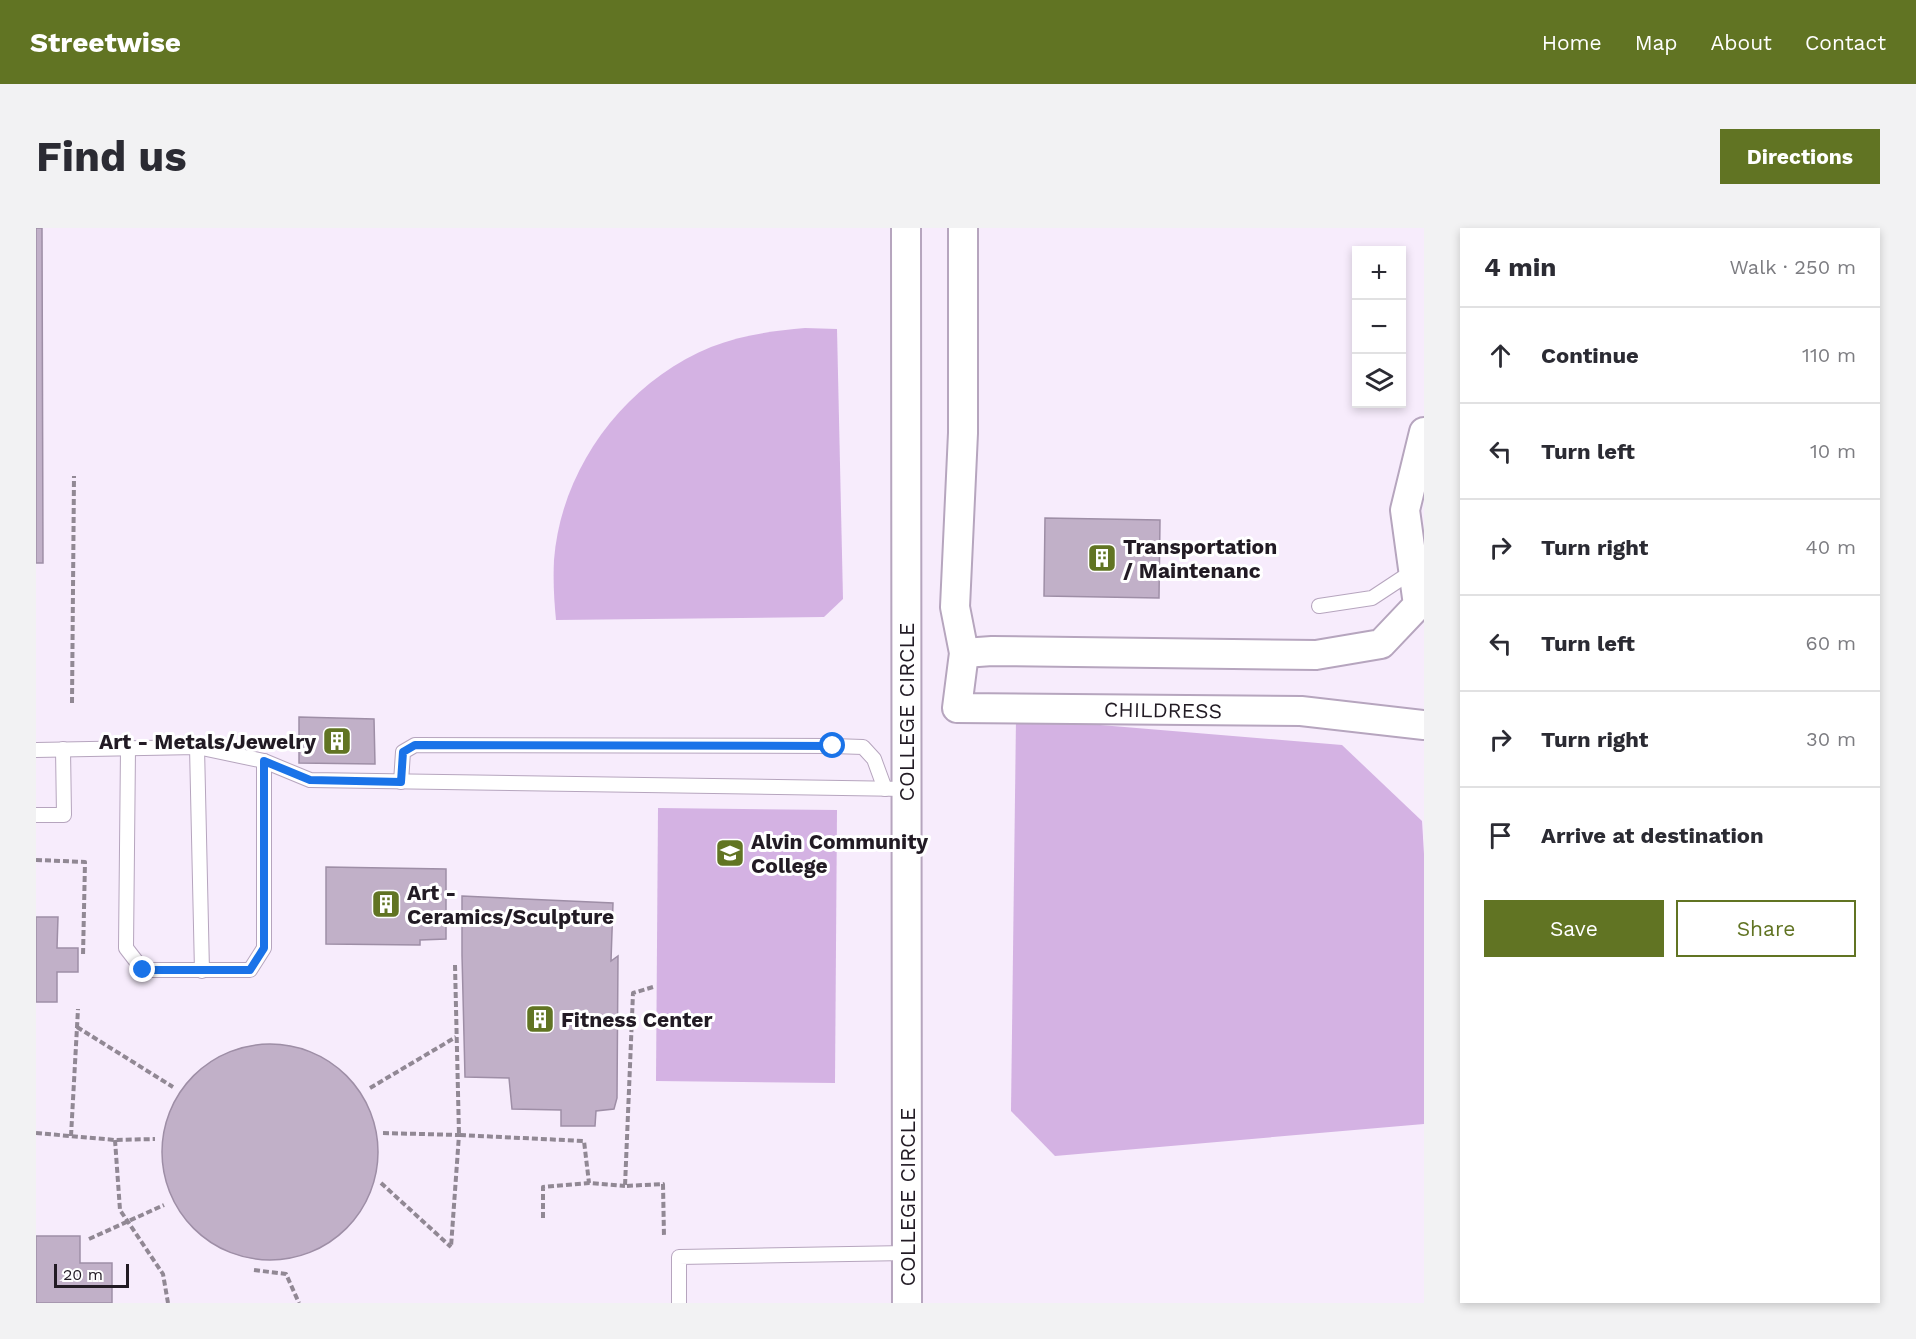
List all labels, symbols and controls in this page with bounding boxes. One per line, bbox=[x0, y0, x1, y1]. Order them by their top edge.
text: Streetwise bbox=[30, 26, 181, 59]
text: Home bbox=[1542, 30, 1602, 55]
text: Map bbox=[1635, 30, 1678, 55]
text: About bbox=[1711, 30, 1772, 55]
text: Contact bbox=[1805, 30, 1886, 55]
button: Directions bbox=[1720, 129, 1880, 184]
text: Find us bbox=[36, 132, 187, 181]
map controls bbox=[1352, 246, 1406, 408]
button: + bbox=[1352, 246, 1406, 300]
text: 4 min bbox=[1484, 252, 1556, 282]
text: Walk · 250 m bbox=[1729, 255, 1856, 279]
button: − bbox=[1352, 300, 1406, 354]
icon: ahead bbox=[1484, 339, 1517, 372]
text: Continue bbox=[1541, 343, 1639, 368]
text: 110 m bbox=[1802, 343, 1856, 367]
button: layers bbox=[1352, 354, 1406, 408]
icon: left bbox=[1484, 435, 1517, 468]
text: Turn left bbox=[1541, 439, 1635, 464]
text: 10 m bbox=[1810, 439, 1856, 463]
icon: right bbox=[1484, 531, 1517, 564]
place label: Transportation / Maintenanc bbox=[1123, 534, 1277, 583]
text: Turn right bbox=[1541, 535, 1648, 560]
text: 40 m bbox=[1805, 535, 1856, 559]
building icon: Transportation / Maintenanc bbox=[1086, 542, 1118, 574]
street label: COLLEGE CIRCLE bbox=[894, 623, 919, 801]
icon: left bbox=[1484, 627, 1517, 660]
text: Turn left bbox=[1541, 631, 1635, 656]
text: 60 m bbox=[1806, 631, 1856, 655]
street label: CHILDRESS bbox=[1104, 696, 1222, 724]
icon: right bbox=[1484, 723, 1517, 756]
building icon: Art - Metals/Jewelry bbox=[321, 725, 353, 757]
text: Turn right bbox=[1541, 727, 1648, 752]
text: 30 m bbox=[1806, 727, 1856, 751]
place label: Art - Metals/Jewelry bbox=[99, 729, 316, 754]
route start bbox=[819, 732, 845, 758]
icon: arrive bbox=[1484, 819, 1517, 852]
text: Arrive at destination bbox=[1541, 823, 1764, 848]
place label: Alvin Community College bbox=[751, 829, 928, 878]
school or university icon: Alvin Community College bbox=[714, 837, 746, 869]
place label: Art - Ceramics/Sculpture bbox=[407, 880, 614, 929]
building icon: Art - Ceramics/Sculpture bbox=[370, 888, 402, 920]
button: Save bbox=[1484, 900, 1664, 957]
button: Share bbox=[1676, 900, 1856, 957]
route end bbox=[129, 956, 155, 982]
building icon: Fitness Center bbox=[524, 1003, 556, 1035]
place label: Fitness Center bbox=[561, 1007, 713, 1032]
street label: COLLEGE CIRCLE bbox=[895, 1108, 920, 1286]
scale bar bbox=[54, 1261, 129, 1288]
text: 20 m bbox=[63, 1265, 103, 1284]

